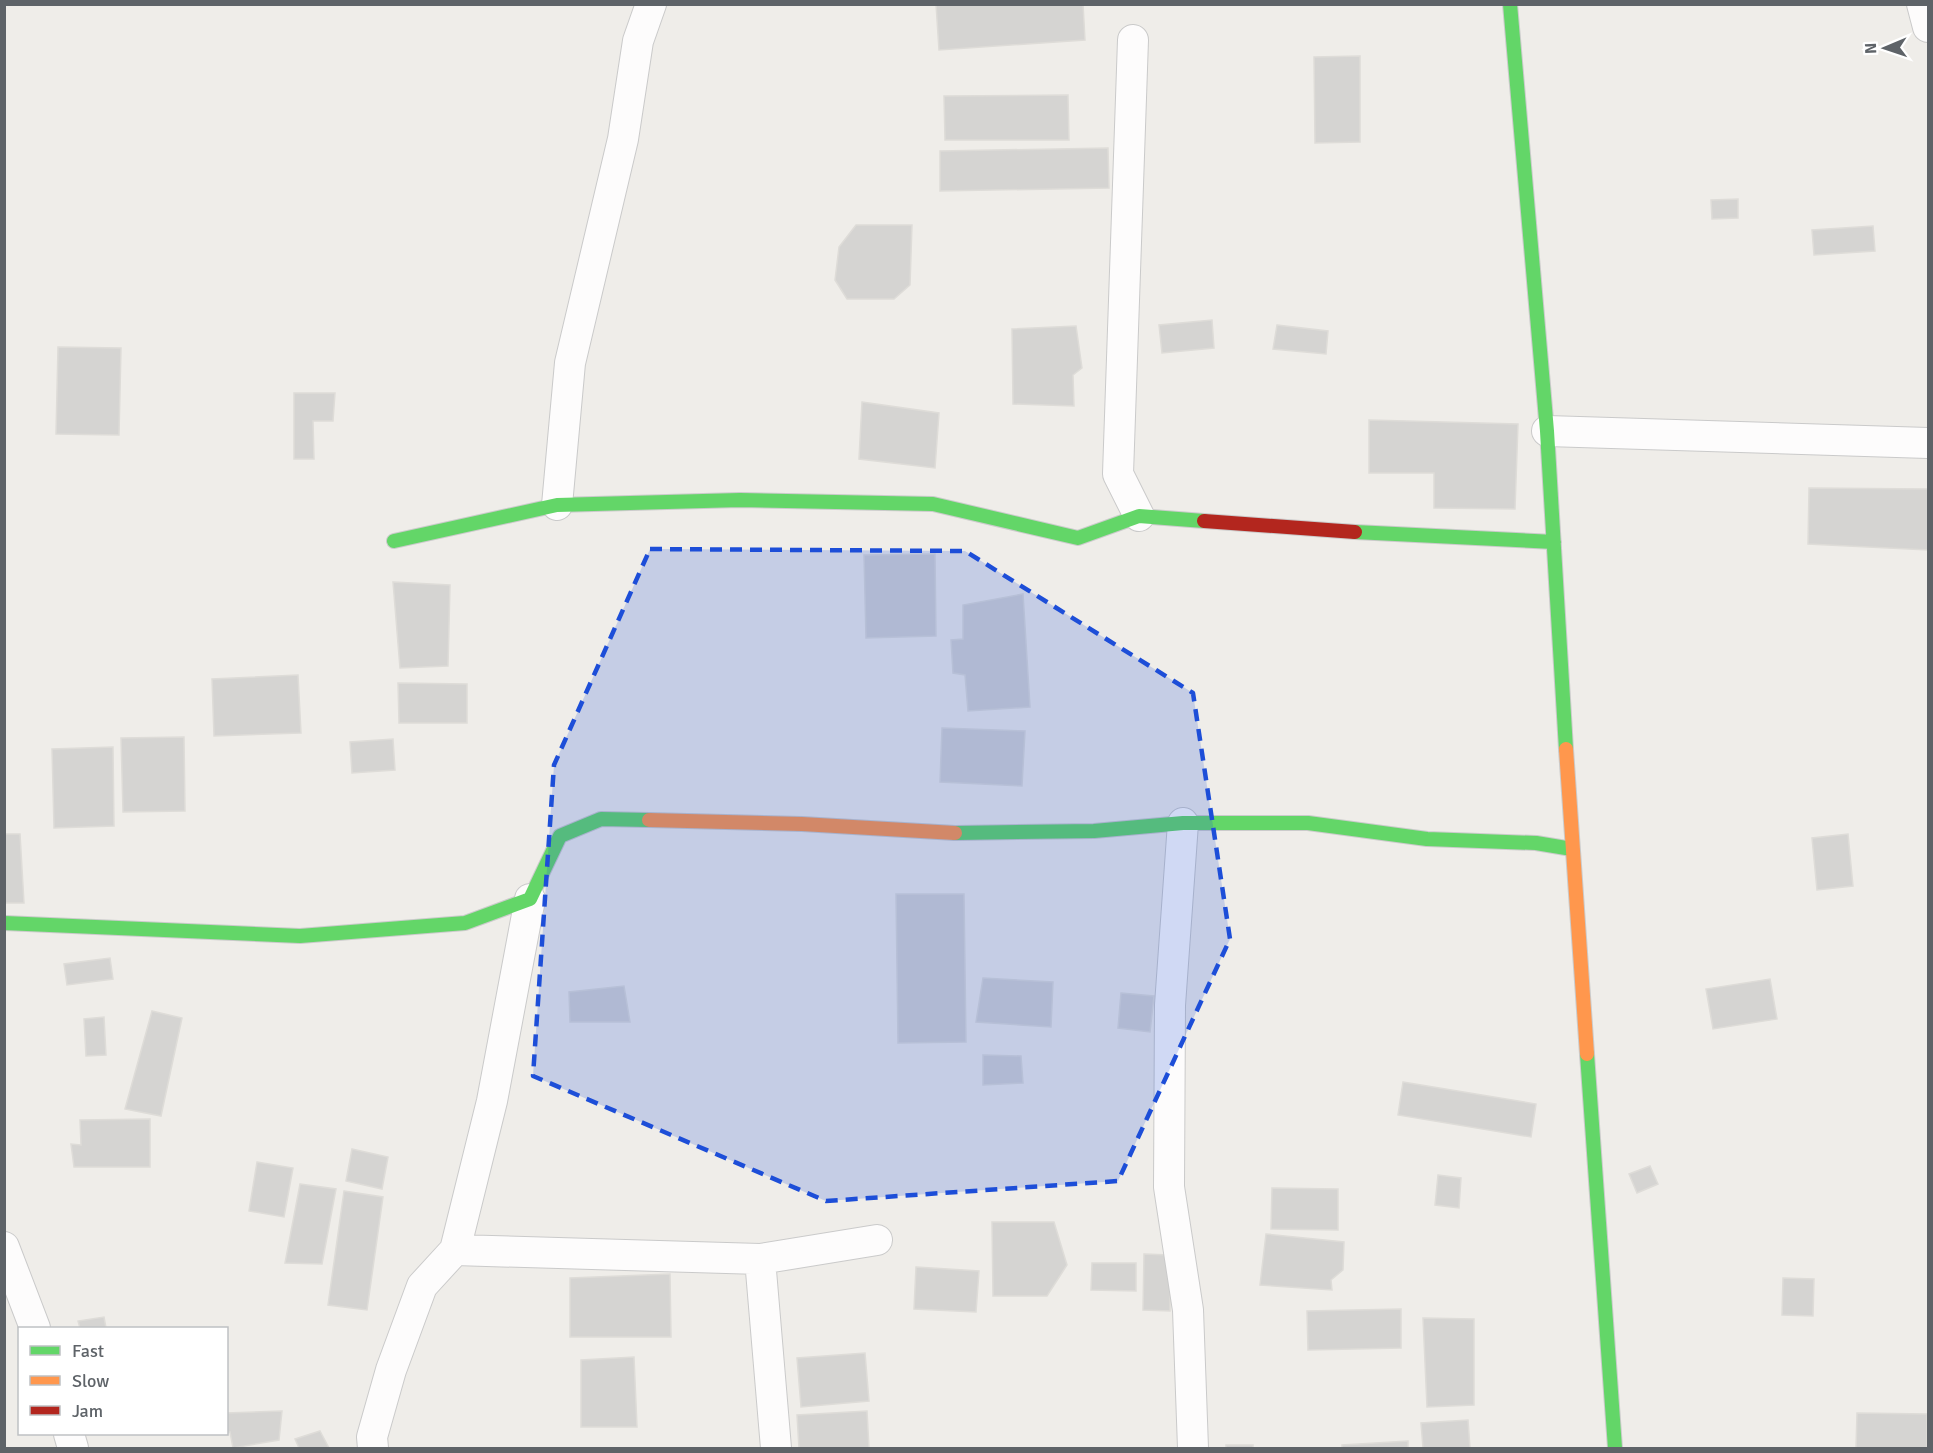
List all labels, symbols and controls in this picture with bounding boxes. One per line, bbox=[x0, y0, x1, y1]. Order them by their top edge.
north arrow bbox=[1855, 18, 1915, 78]
text: N bbox=[1861, 43, 1881, 54]
legend bbox=[18, 1327, 228, 1435]
text: Fast bbox=[72, 1340, 104, 1362]
text: Slow bbox=[72, 1370, 109, 1392]
text: Jam bbox=[72, 1400, 103, 1422]

